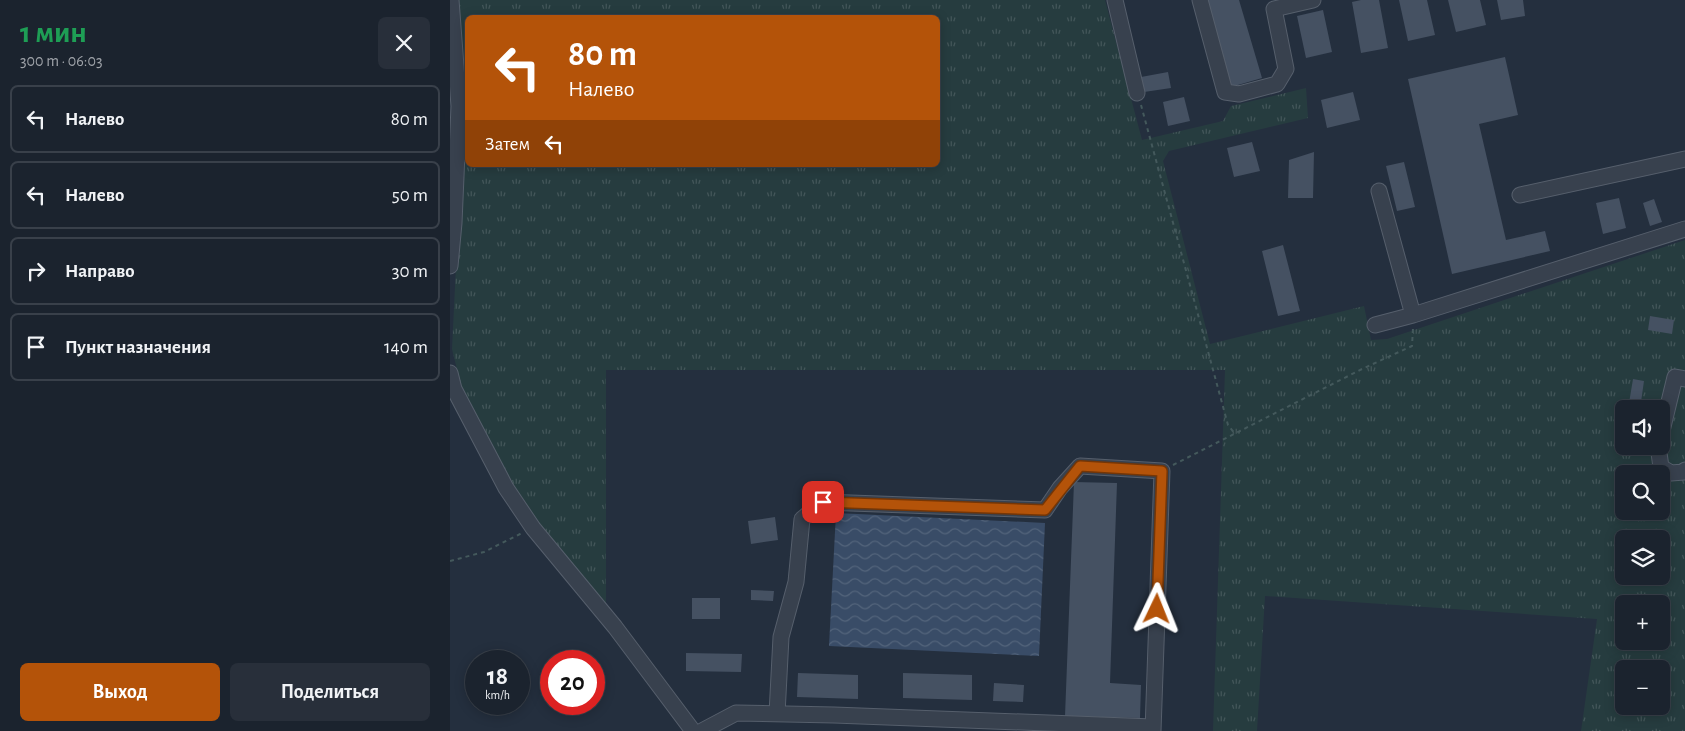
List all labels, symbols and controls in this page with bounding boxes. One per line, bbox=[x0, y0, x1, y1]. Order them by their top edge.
button: close bbox=[378, 17, 430, 69]
text: 1 мин bbox=[20, 18, 87, 48]
icon: left bbox=[485, 35, 550, 100]
text: 80 m bbox=[568, 37, 637, 72]
text: 300 m · 06:03 bbox=[20, 53, 103, 69]
text: Налево bbox=[568, 78, 634, 100]
icon: left bbox=[22, 105, 50, 133]
text: Налево bbox=[65, 110, 124, 129]
text: 80 m bbox=[391, 110, 428, 129]
icon: left bbox=[540, 130, 568, 158]
text: Затем bbox=[485, 135, 530, 154]
icon: left bbox=[22, 181, 50, 209]
text: Налево bbox=[65, 186, 124, 205]
text: 50 m bbox=[392, 186, 428, 205]
icon: right bbox=[22, 257, 50, 285]
text: Направо bbox=[65, 262, 135, 281]
text: 30 m bbox=[392, 262, 428, 281]
icon: arrive bbox=[22, 333, 50, 361]
text: Пункт назначения bbox=[65, 338, 211, 357]
text: 140 m bbox=[384, 338, 428, 357]
map controls bbox=[1615, 400, 1670, 715]
button: sound bbox=[1615, 400, 1670, 455]
button: search bbox=[1615, 465, 1670, 520]
pin bbox=[802, 481, 844, 523]
icon: arrive bbox=[809, 488, 837, 516]
button: layers bbox=[1615, 530, 1670, 585]
position arrow bbox=[1130, 582, 1182, 634]
button: + bbox=[1615, 595, 1670, 650]
speed limit sign: 20 bbox=[540, 650, 605, 715]
button: − bbox=[1615, 660, 1670, 715]
button: Выход bbox=[20, 663, 220, 721]
button: Поделиться bbox=[230, 663, 430, 721]
text: 18 bbox=[487, 664, 508, 689]
text: km/h bbox=[485, 689, 510, 701]

